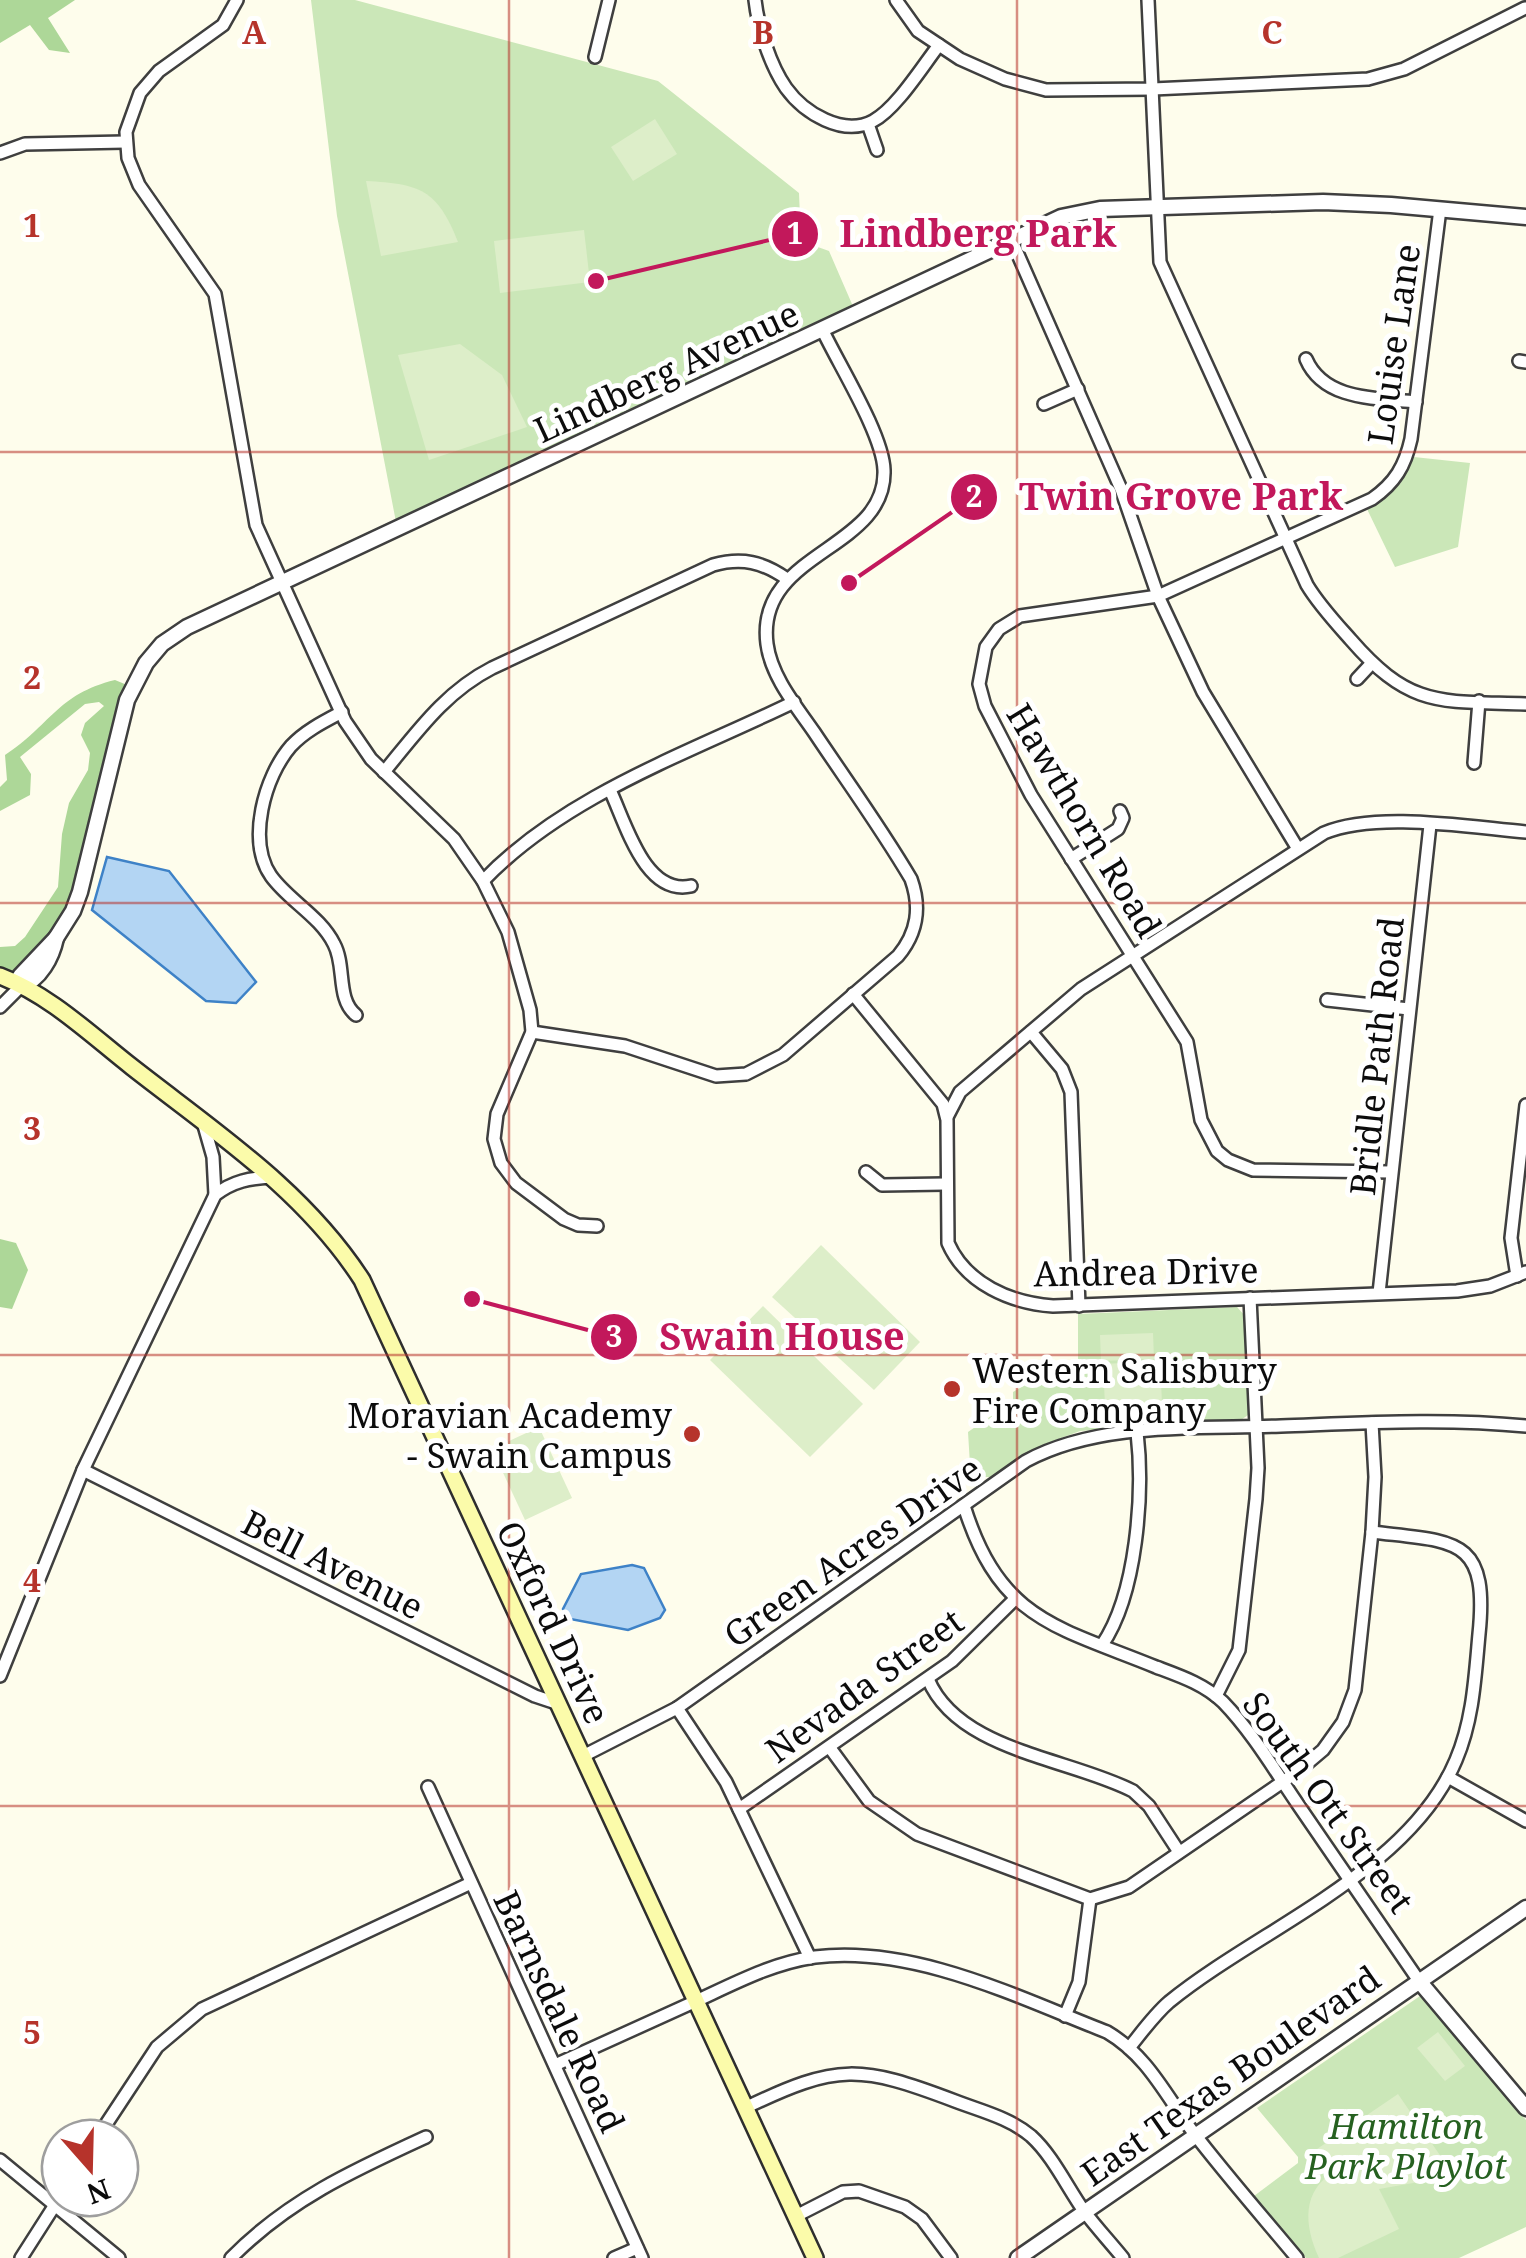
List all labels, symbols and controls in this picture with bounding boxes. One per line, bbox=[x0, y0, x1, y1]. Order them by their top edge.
text: A bbox=[242, 10, 267, 53]
text: B bbox=[752, 10, 774, 53]
text: C bbox=[1261, 10, 1283, 53]
callout: Lindberg Park bbox=[770, 200, 1137, 268]
text: 1 bbox=[23, 203, 41, 246]
text: Lindberg Park bbox=[840, 206, 1117, 258]
text: 1 bbox=[787, 212, 803, 253]
street label: Louise Lane bbox=[1356, 241, 1430, 447]
street label: Lindberg Avenue bbox=[526, 289, 806, 453]
callout: Twin Grove Park bbox=[949, 463, 1363, 531]
text: Twin Grove Park bbox=[1019, 469, 1344, 521]
text: 2 bbox=[966, 475, 982, 516]
text: 2 bbox=[23, 655, 41, 698]
street label: Hawthorn Road bbox=[997, 694, 1173, 946]
street label: Bridle Path Road bbox=[1338, 915, 1414, 1197]
text: 3 bbox=[23, 1106, 41, 1149]
street label: Andrea Drive bbox=[1033, 1246, 1259, 1296]
callout: Swain House bbox=[589, 1303, 924, 1371]
text: Swain House bbox=[659, 1309, 905, 1361]
text: 3 bbox=[606, 1315, 622, 1356]
place label: Western Salisbury Fire Company bbox=[972, 1346, 1277, 1433]
marker: Western Salisbury Fire Company bbox=[941, 1378, 963, 1400]
place label: Moravian Academy - Swain Campus bbox=[347, 1391, 672, 1478]
marker: Moravian Academy - Swain Campus bbox=[681, 1423, 703, 1445]
street label: Green Acres Drive bbox=[714, 1445, 990, 1657]
street label: Bell Avenue bbox=[234, 1498, 432, 1630]
street label: Oxford Drive bbox=[487, 1513, 621, 1731]
text: 4 bbox=[23, 1558, 41, 1601]
street label: Nevada Street bbox=[756, 1597, 972, 1773]
street label: South Ott Street bbox=[1233, 1682, 1425, 1922]
street label: Barnsdale Road bbox=[483, 1882, 637, 2140]
street label: East Texas Boulevard bbox=[1071, 1954, 1389, 2196]
text: 5 bbox=[23, 2010, 41, 2053]
park label: Hamilton Park Playlot bbox=[1304, 2102, 1508, 2189]
north arrow bbox=[40, 2118, 140, 2218]
text: N bbox=[82, 2171, 116, 2214]

